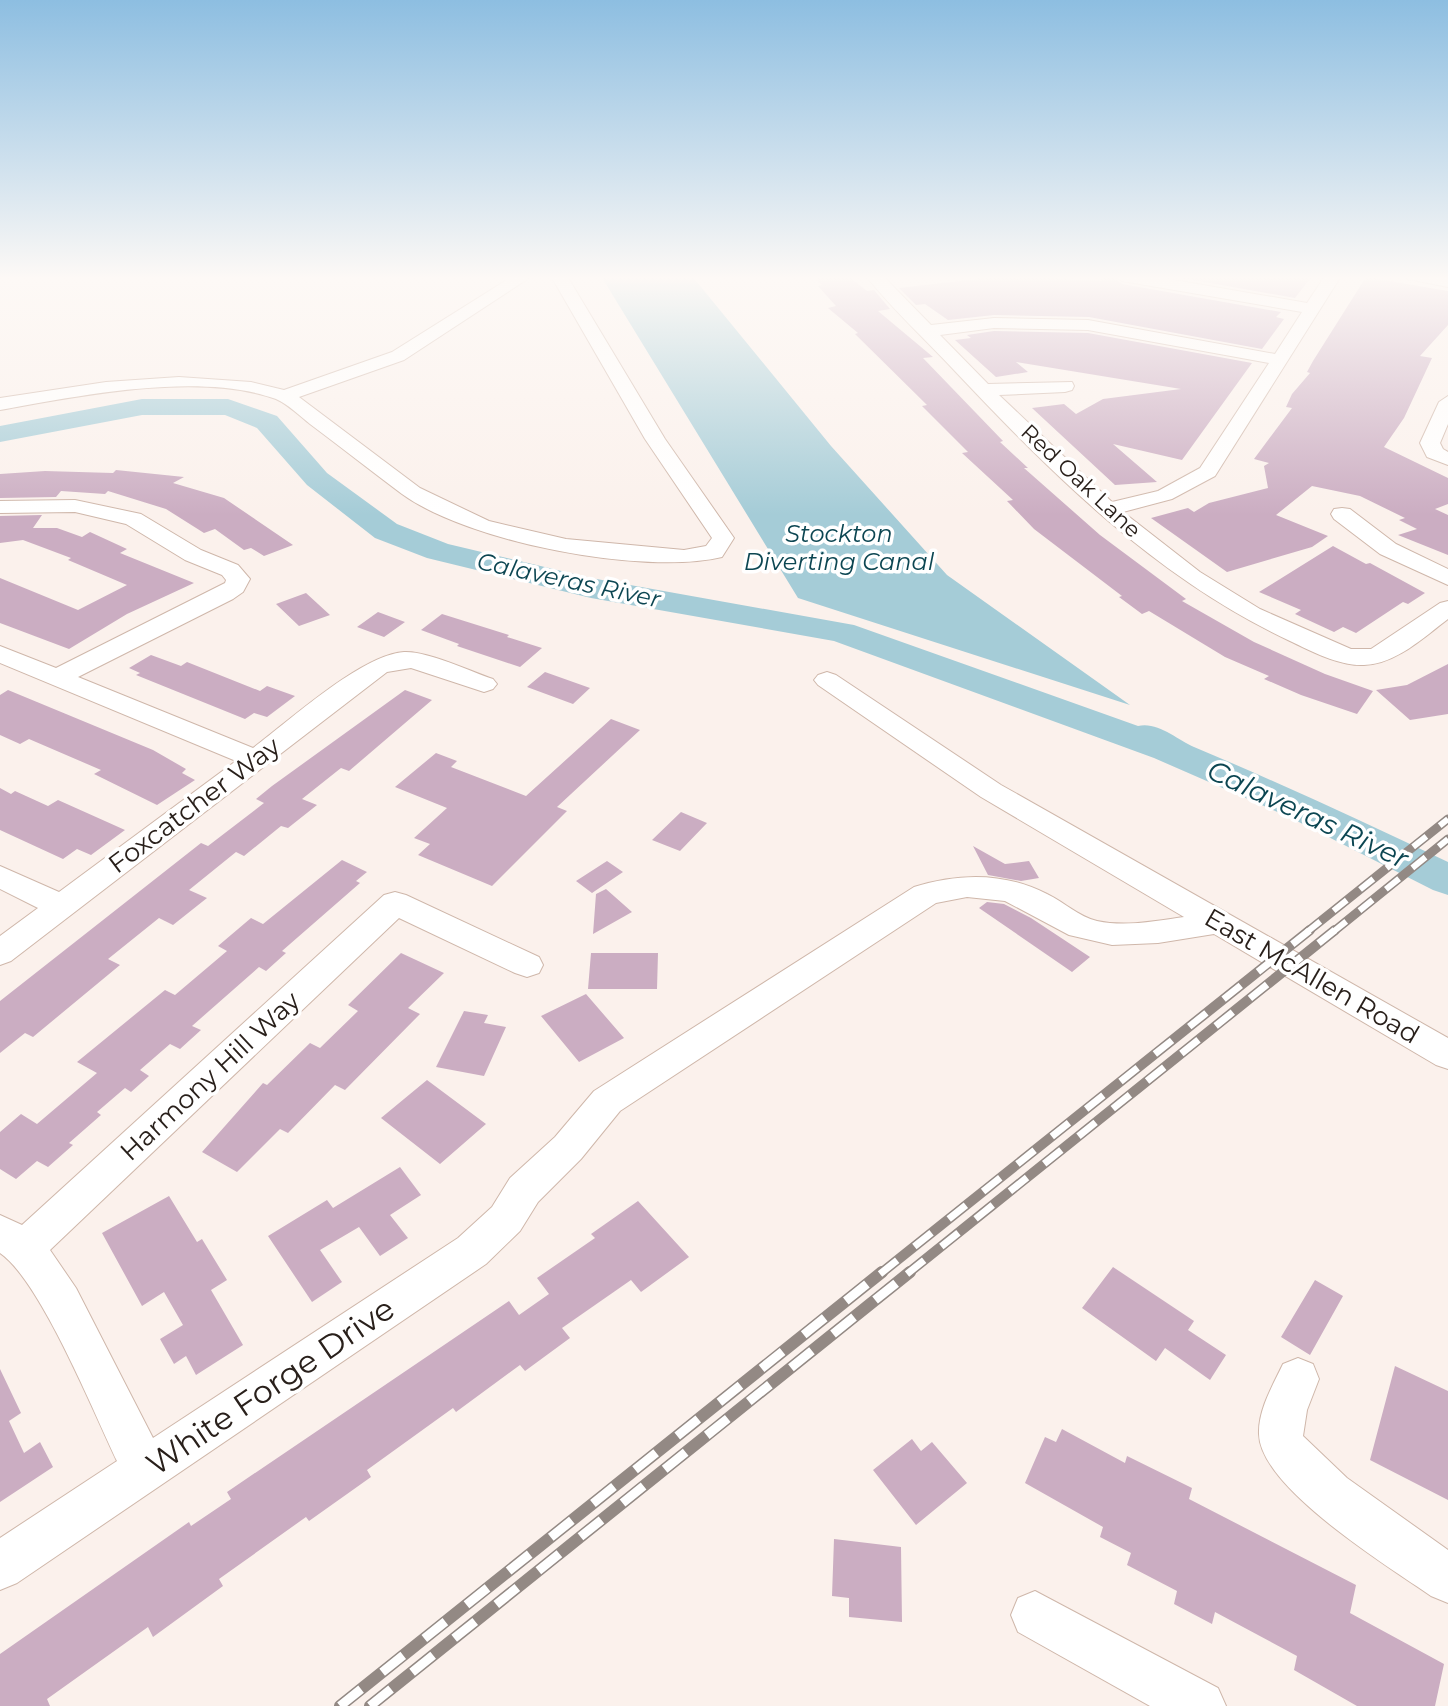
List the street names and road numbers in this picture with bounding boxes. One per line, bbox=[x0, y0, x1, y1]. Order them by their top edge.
street label: Red Oak Lane bbox=[1015, 418, 1147, 544]
street label: Foxcatcher Way bbox=[102, 729, 287, 880]
street label: East McAllen Road bbox=[1199, 901, 1425, 1051]
street label: Harmony Hill Way bbox=[114, 984, 307, 1167]
street label: White Forge Drive bbox=[139, 1289, 401, 1483]

